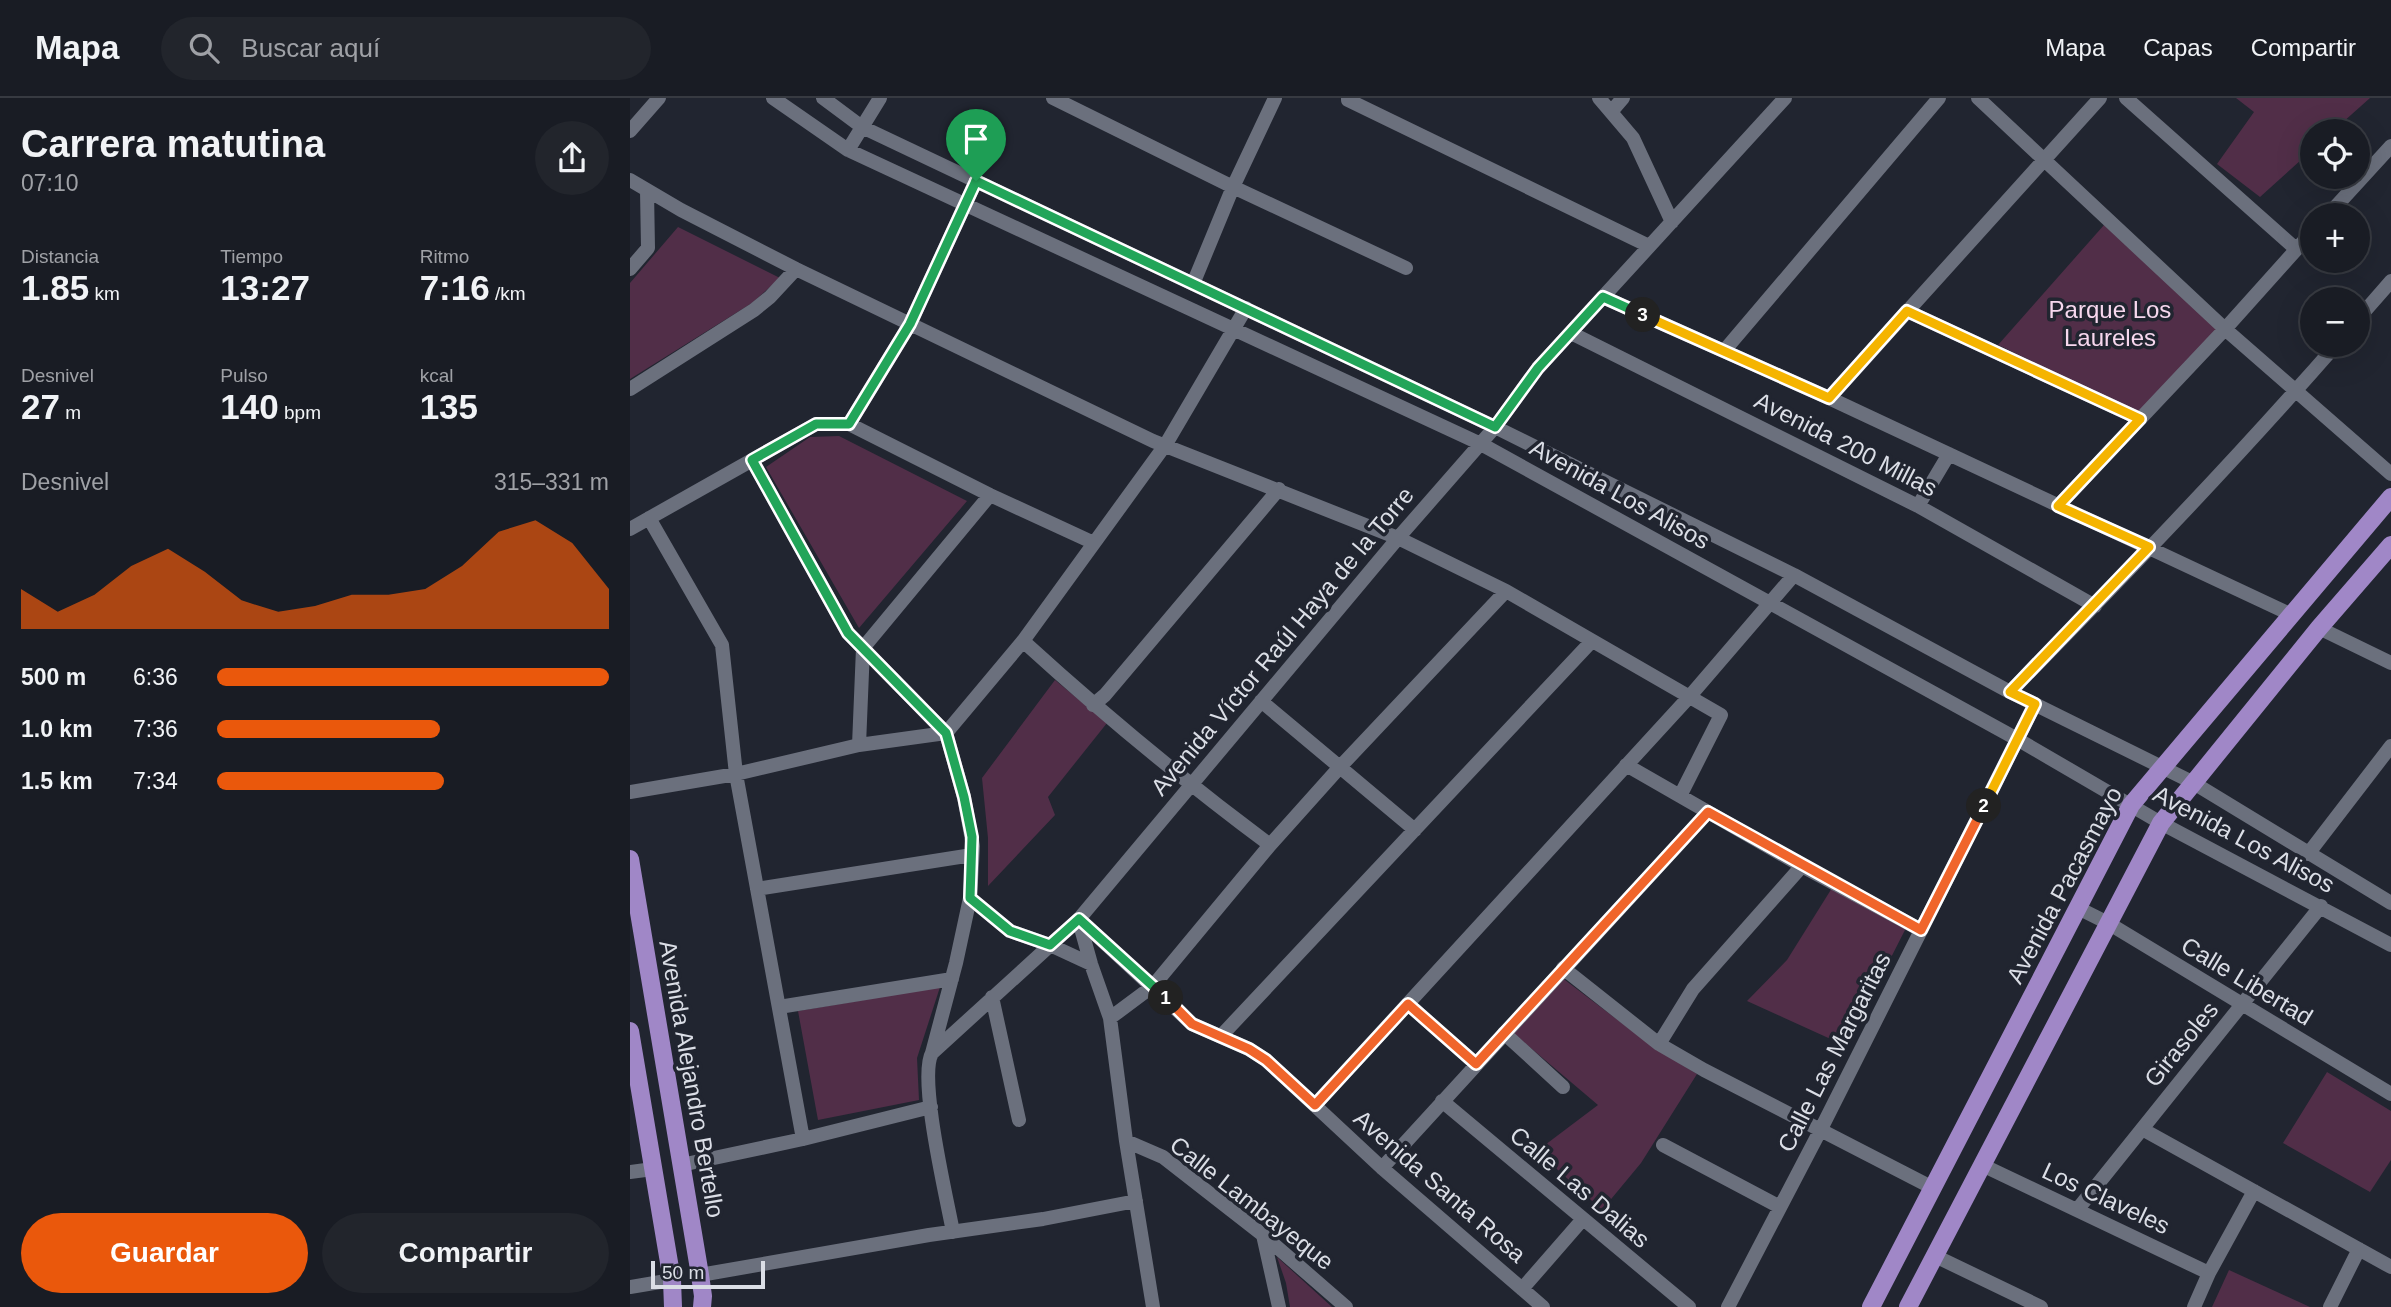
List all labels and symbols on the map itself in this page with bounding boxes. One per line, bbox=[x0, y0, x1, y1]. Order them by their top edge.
pin bbox=[946, 109, 1006, 181]
park label: Parque Los Laureles bbox=[2049, 296, 2171, 351]
pin: 3 bbox=[1626, 298, 1660, 332]
street label: Avenida 200 Millas bbox=[1750, 386, 1942, 502]
street label: Avenida Los Alisos bbox=[1526, 433, 1714, 555]
street label: Avenida Víctor Raúl Haya de la Torre bbox=[1145, 481, 1419, 801]
street label: Avenida Los Alisos bbox=[2149, 780, 2339, 898]
street label: Avenida Pacasmayo bbox=[2001, 782, 2127, 988]
pin: 2 bbox=[1966, 788, 2002, 824]
street label: Calle Libertad bbox=[2177, 931, 2317, 1031]
street label: Avenida Alejandro Bertello bbox=[654, 938, 730, 1220]
street label: Calle Las Margaritas bbox=[1772, 948, 1896, 1156]
pin: 1 bbox=[1148, 981, 1184, 1016]
street label: Girasoles bbox=[2139, 996, 2223, 1092]
street label: Avenida Santa Rosa bbox=[1349, 1104, 1532, 1268]
street label: Calle Las Dalias bbox=[1505, 1121, 1655, 1253]
street label: Calle Lambayeque bbox=[1165, 1131, 1339, 1275]
street label: Los Claveles bbox=[2038, 1157, 2174, 1239]
scale bar bbox=[651, 1258, 765, 1290]

